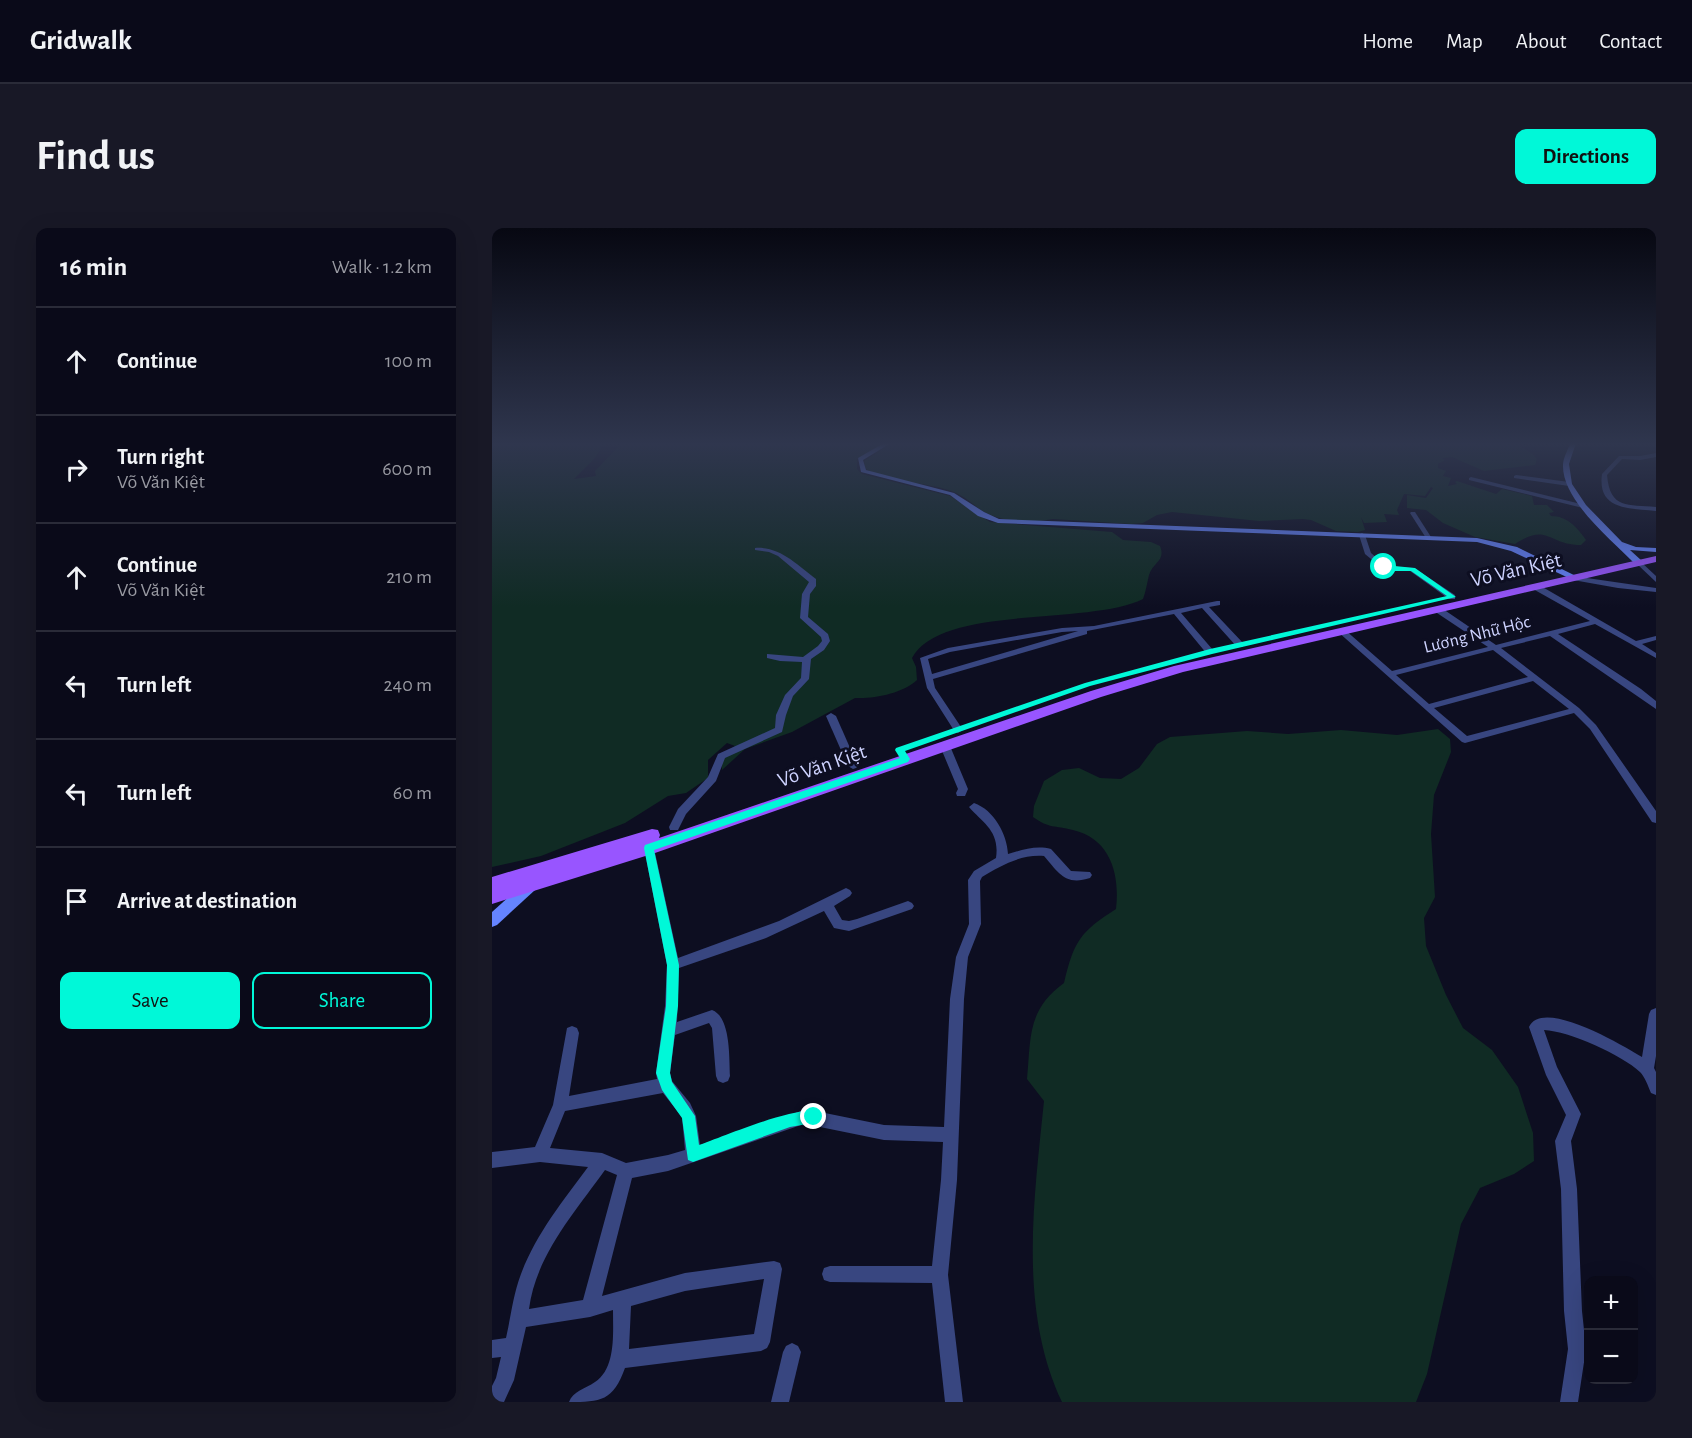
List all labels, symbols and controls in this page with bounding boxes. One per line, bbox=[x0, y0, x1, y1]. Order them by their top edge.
text: Gridwalk bbox=[30, 27, 132, 55]
text: Home bbox=[1362, 31, 1413, 52]
text: Map bbox=[1446, 31, 1483, 52]
text: About bbox=[1516, 31, 1566, 52]
text: Contact bbox=[1599, 31, 1662, 52]
button: Directions bbox=[1515, 129, 1656, 184]
text: Find us bbox=[36, 135, 155, 177]
text: 16 min bbox=[60, 254, 127, 280]
text: Walk · 1.2 km bbox=[332, 257, 432, 277]
icon: ahead bbox=[60, 345, 93, 378]
text: Continue bbox=[117, 350, 197, 372]
text: 100 m bbox=[385, 351, 432, 371]
text: Turn right bbox=[117, 446, 204, 468]
icon: right bbox=[60, 453, 93, 486]
text: 600 m bbox=[382, 459, 432, 479]
text: Võ Văn Kiệt bbox=[117, 472, 205, 492]
street label: Võ Văn Kiệt bbox=[1469, 549, 1564, 591]
route start bbox=[1370, 553, 1396, 579]
text: Continue bbox=[117, 554, 197, 576]
icon: ahead bbox=[60, 561, 93, 594]
text: 210 m bbox=[386, 567, 432, 587]
text: Võ Văn Kiệt bbox=[117, 580, 205, 600]
street label: Lương Nhữ Hộc bbox=[1422, 613, 1532, 657]
icon: left bbox=[60, 669, 93, 702]
text: Turn left bbox=[117, 674, 191, 696]
text: 240 m bbox=[383, 675, 432, 695]
street label: Võ Văn Kiệt bbox=[775, 741, 869, 791]
icon: left bbox=[60, 777, 93, 810]
text: Turn left bbox=[117, 782, 191, 804]
text: 60 m bbox=[393, 783, 432, 803]
icon: arrive bbox=[60, 885, 93, 918]
text: Arrive at destination bbox=[117, 890, 297, 912]
button: Save bbox=[60, 972, 240, 1029]
button: Share bbox=[252, 972, 432, 1029]
route end bbox=[800, 1103, 826, 1129]
map controls bbox=[1584, 1276, 1638, 1384]
button: + bbox=[1584, 1276, 1638, 1330]
button: − bbox=[1584, 1330, 1638, 1384]

